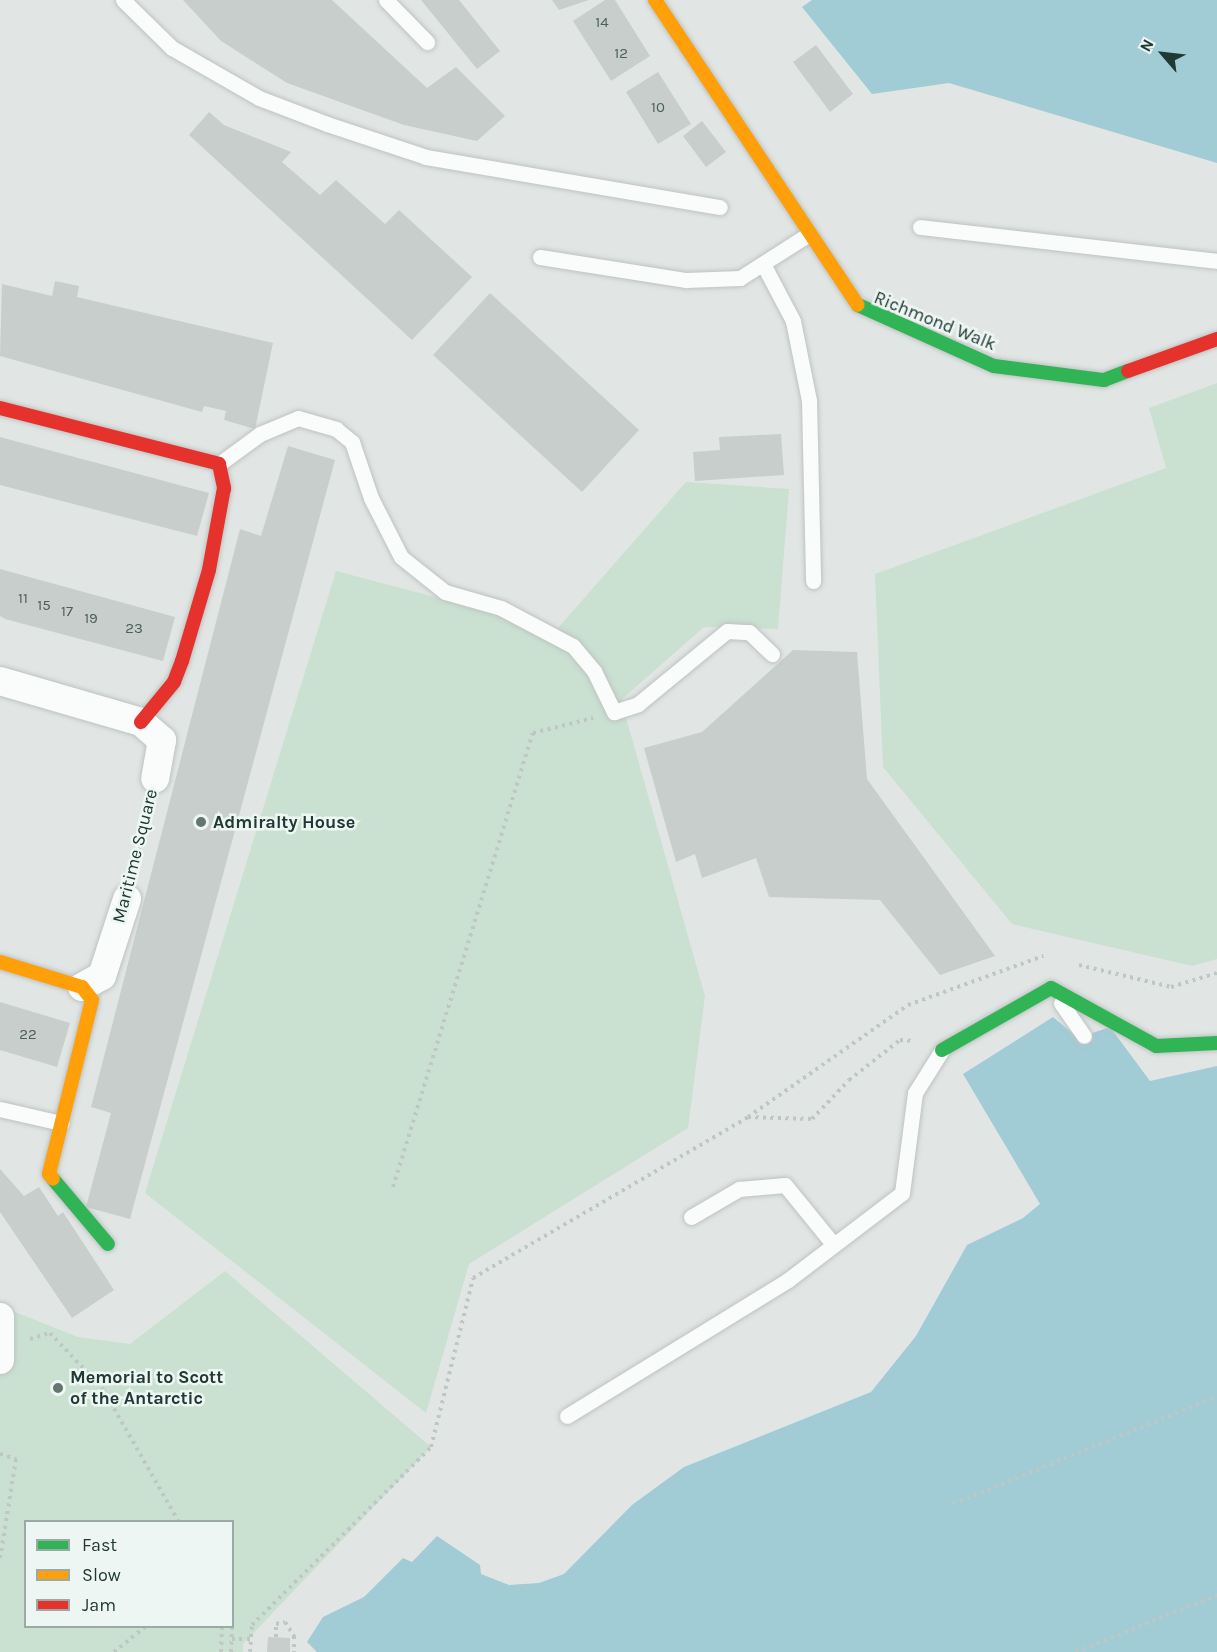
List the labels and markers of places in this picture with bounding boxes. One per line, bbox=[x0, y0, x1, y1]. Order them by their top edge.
place label: Admiralty House bbox=[213, 811, 355, 833]
marker: Admiralty House bbox=[194, 815, 208, 829]
place label: Memorial to Scott of the Antarctic bbox=[70, 1367, 223, 1410]
marker: Memorial to Scott of the Antarctic bbox=[51, 1381, 65, 1395]

